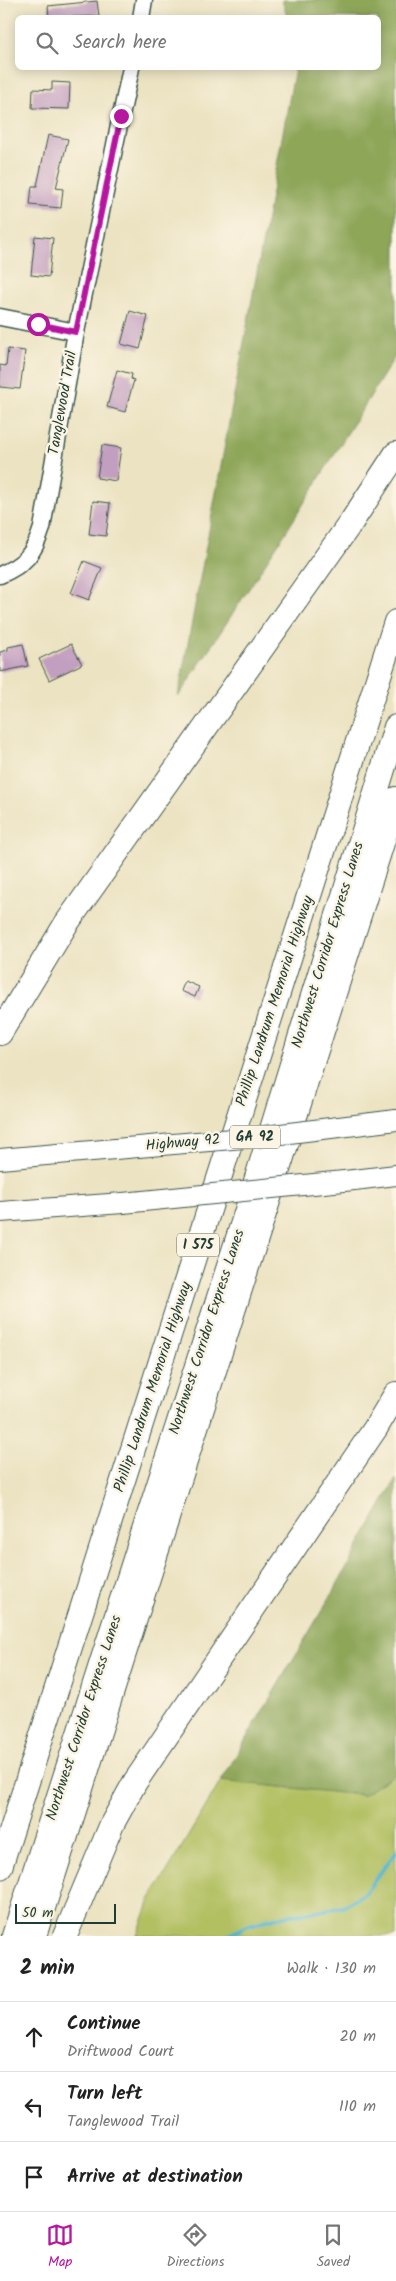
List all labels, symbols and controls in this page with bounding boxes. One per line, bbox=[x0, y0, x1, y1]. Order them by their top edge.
search box bbox=[15, 15, 381, 70]
text: Search here bbox=[73, 28, 167, 58]
icon: search bbox=[33, 29, 61, 57]
route end bbox=[110, 105, 133, 128]
route start bbox=[27, 313, 50, 336]
street label: Tanglewood Trail bbox=[42, 349, 84, 457]
street label: Northwest Corridor Express Lanes bbox=[285, 838, 371, 1051]
street label: Phillip Landrum Memorial Highway bbox=[230, 892, 321, 1109]
road number: GA 92 bbox=[230, 1126, 280, 1148]
street label: Highway 92 bbox=[145, 1128, 221, 1158]
street label: Northwest Corridor Express Lanes bbox=[162, 1226, 252, 1438]
road number: I 575 bbox=[177, 1234, 219, 1256]
street label: Phillip Landrum Memorial Highway bbox=[108, 1278, 199, 1495]
street label: Northwest Corridor Express Lanes bbox=[39, 1612, 129, 1824]
scale bar bbox=[15, 1901, 116, 1924]
text: 50 m bbox=[22, 1902, 53, 1924]
text: 2 min bbox=[20, 1952, 75, 1985]
text: Walk · 130 m bbox=[287, 1956, 376, 1981]
text: Continue bbox=[67, 2009, 140, 2039]
icon: ahead bbox=[20, 2023, 48, 2051]
text: 20 m bbox=[340, 2024, 376, 2049]
text: Driftwood Court bbox=[67, 2039, 174, 2064]
text: Turn left bbox=[67, 2079, 142, 2109]
icon: left bbox=[20, 2093, 48, 2121]
text: 110 m bbox=[339, 2094, 376, 2119]
text: Tanglewood Trail bbox=[67, 2109, 179, 2134]
text: Arrive at destination bbox=[67, 2162, 243, 2192]
icon: arrive bbox=[20, 2163, 48, 2191]
tab: Map bbox=[46, 2221, 74, 2273]
tab: Directions bbox=[166, 2221, 224, 2273]
tab: Saved bbox=[317, 2221, 350, 2273]

